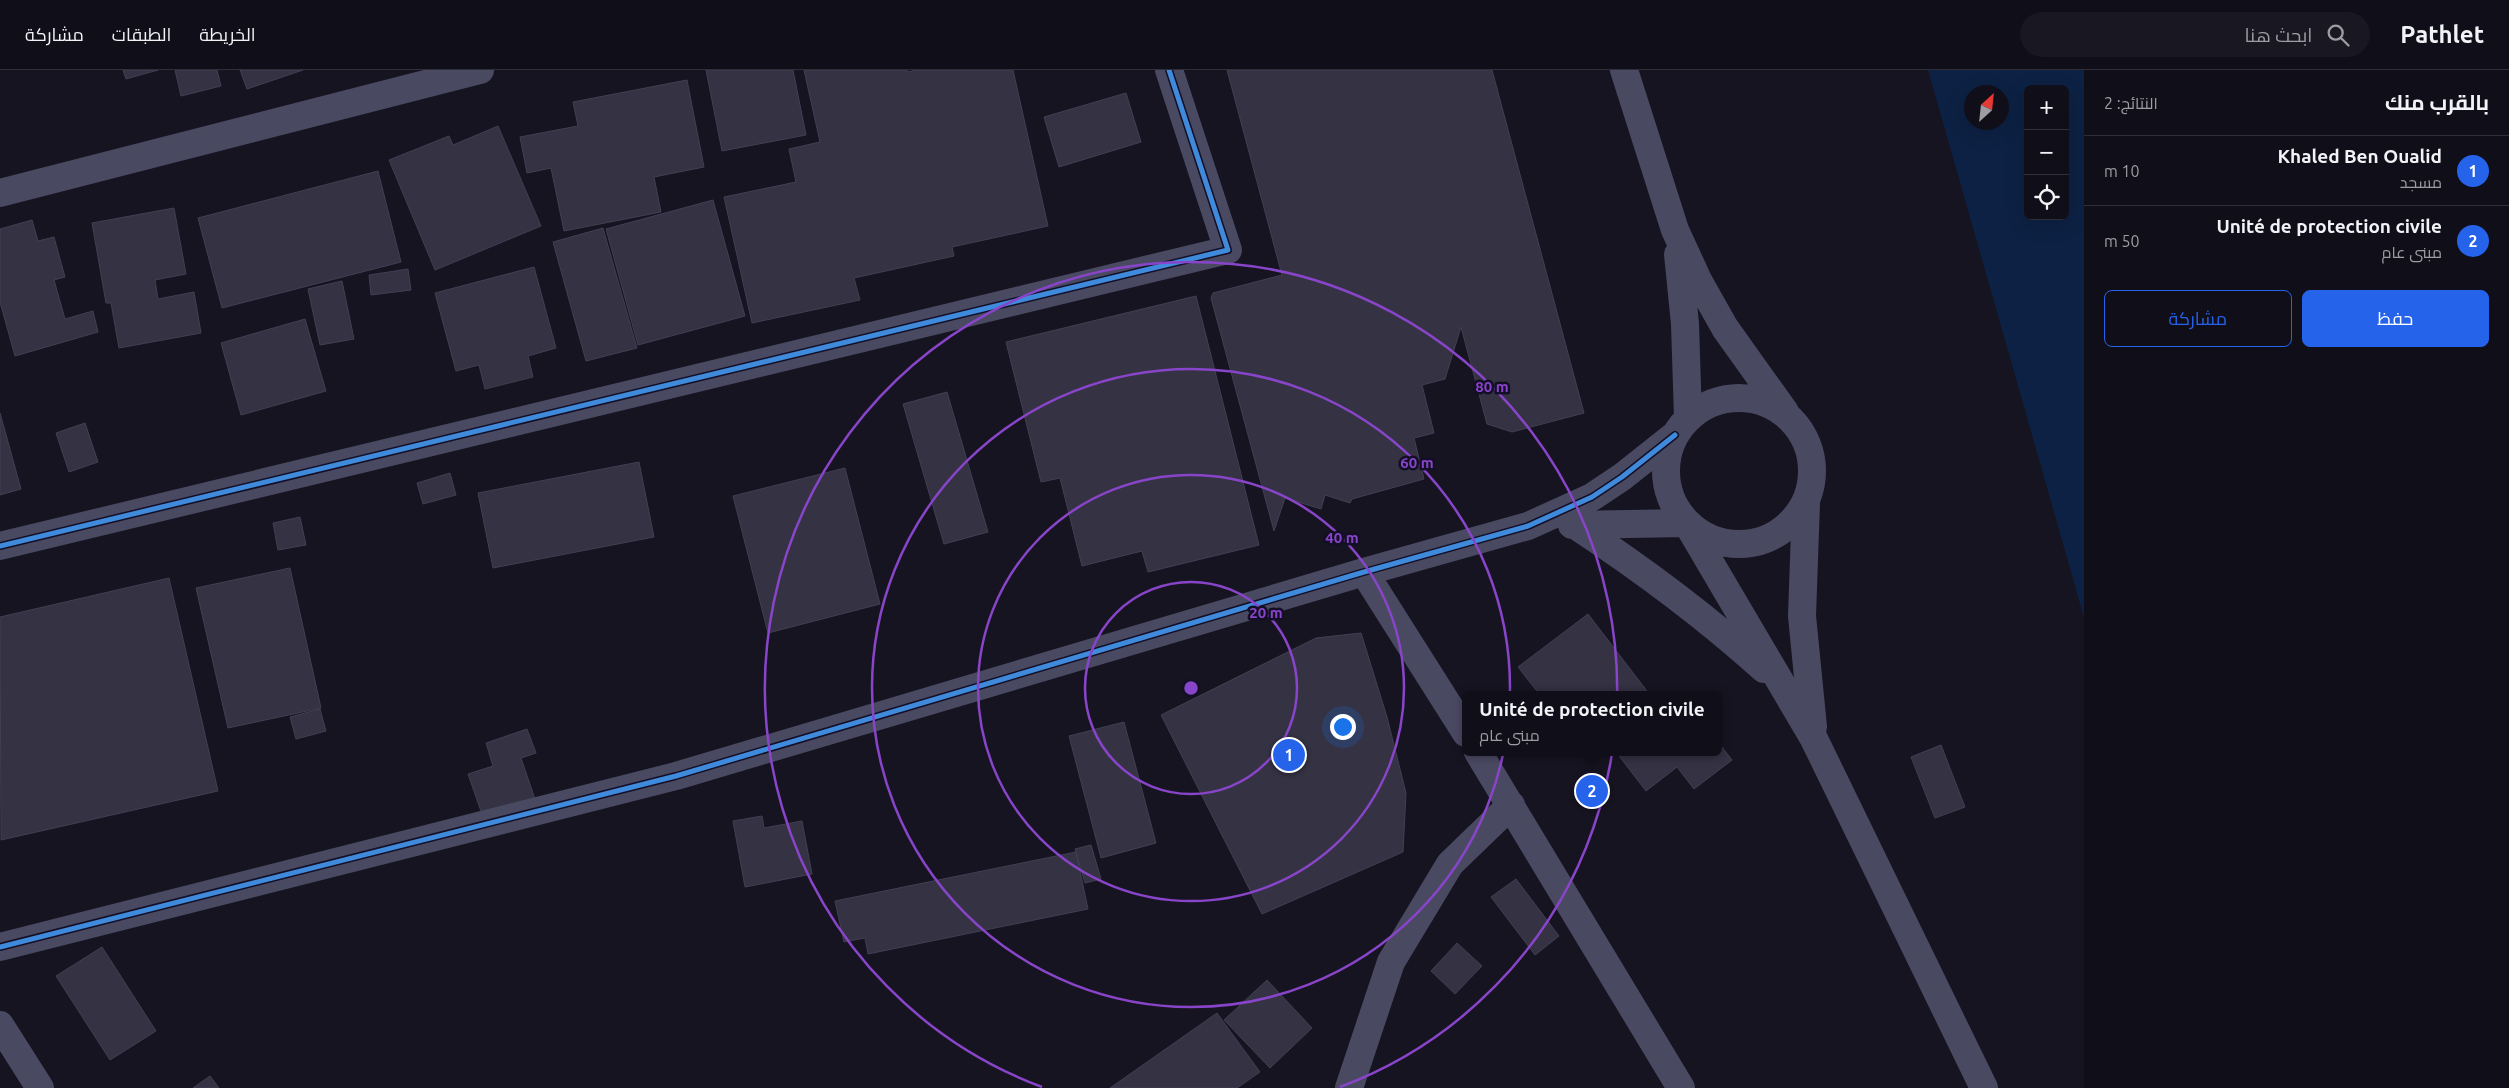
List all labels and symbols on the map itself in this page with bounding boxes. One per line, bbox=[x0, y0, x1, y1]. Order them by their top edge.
north arrow bbox=[1964, 85, 2009, 130]
text: 80 m bbox=[1475, 378, 1509, 395]
text: 60 m bbox=[1400, 454, 1434, 471]
text: 40 m bbox=[1325, 529, 1359, 546]
text: 20 m bbox=[1249, 604, 1283, 621]
centre of rings bbox=[1182, 679, 1200, 697]
your location bbox=[1330, 714, 1356, 740]
pin: 1 bbox=[1273, 736, 1305, 774]
pin: 2 bbox=[1576, 772, 1608, 810]

